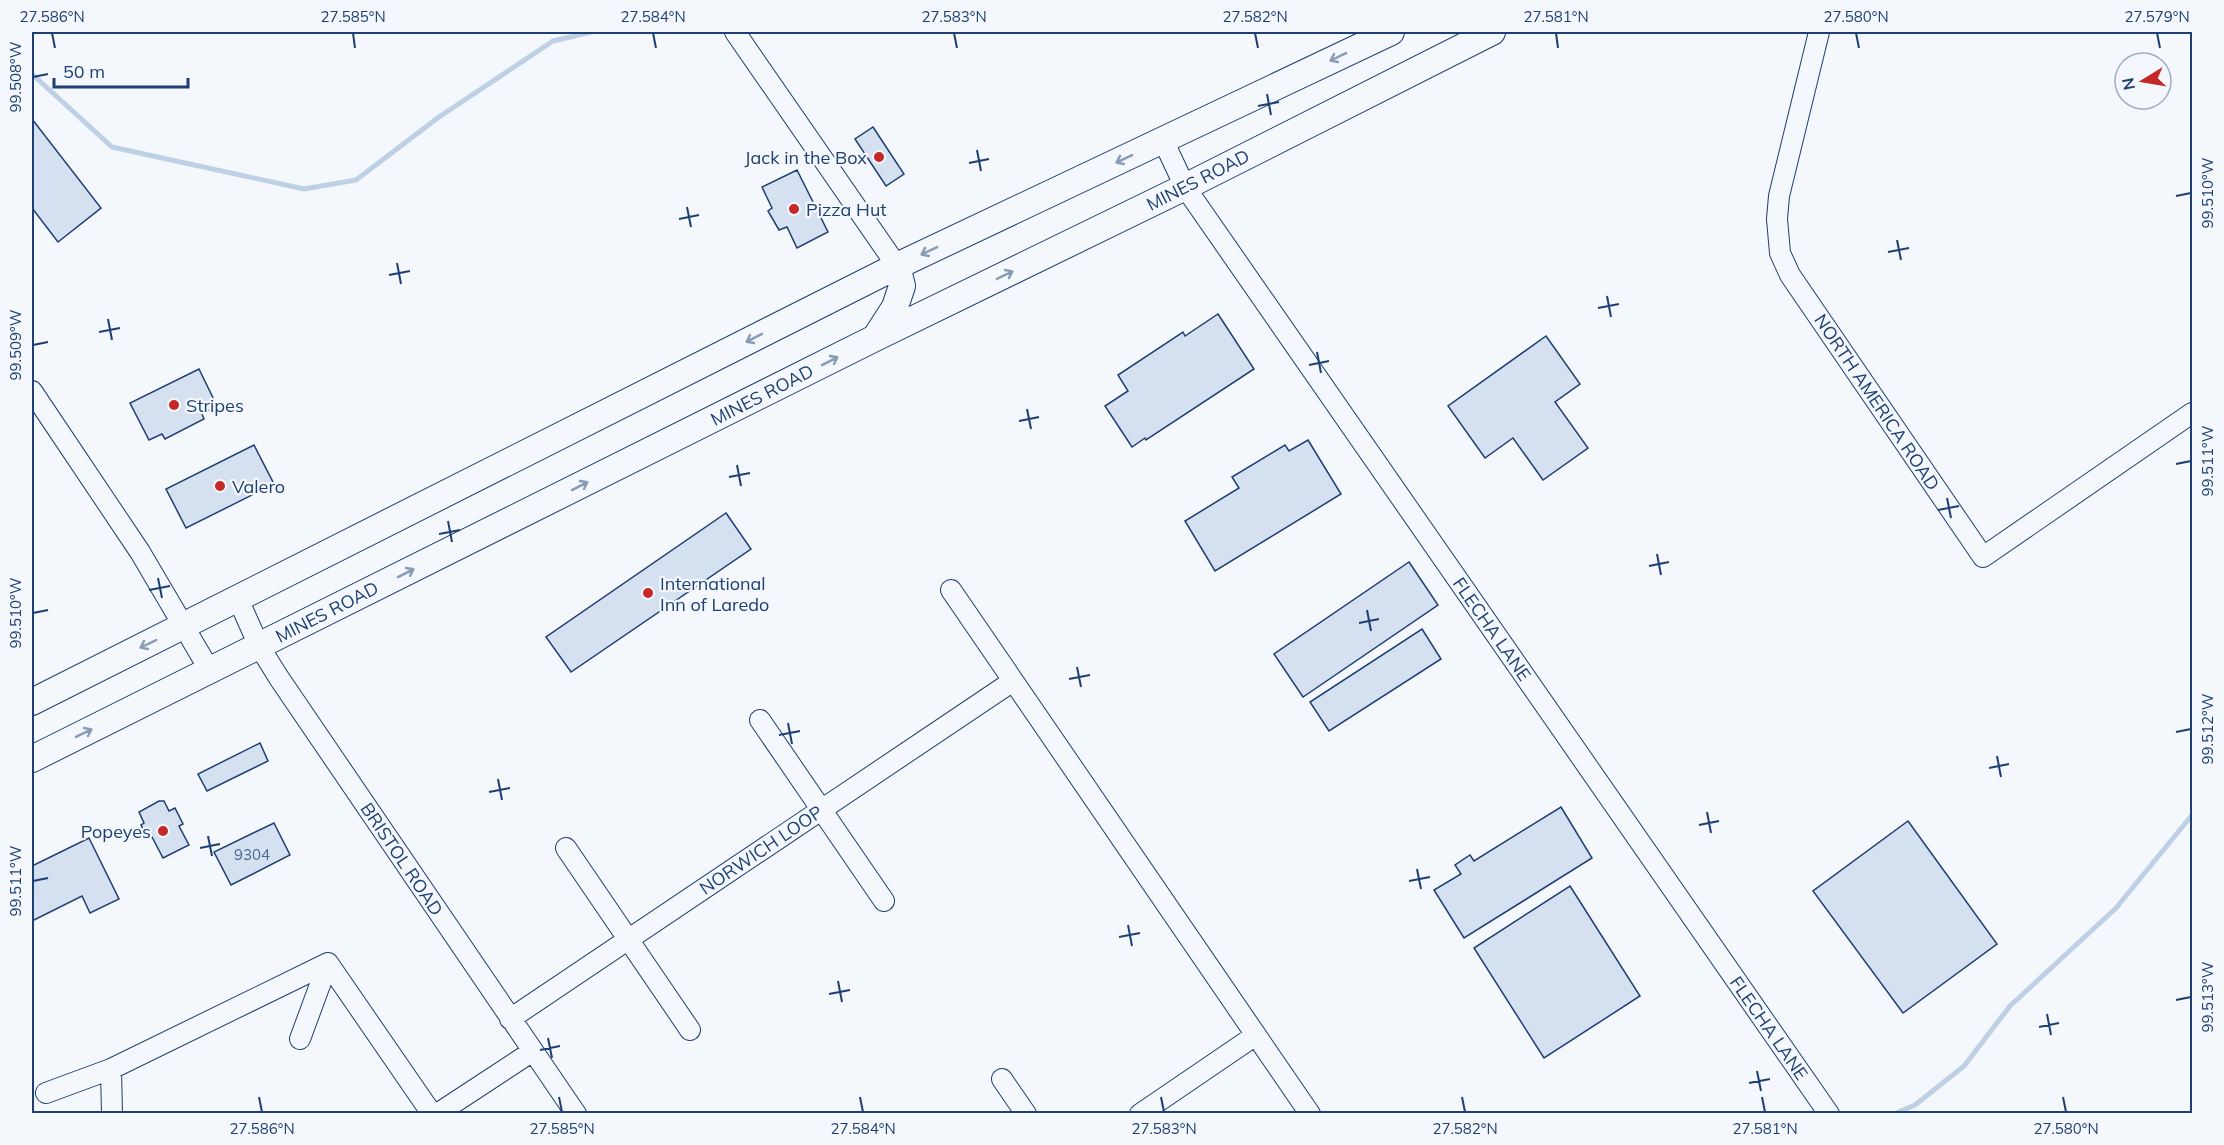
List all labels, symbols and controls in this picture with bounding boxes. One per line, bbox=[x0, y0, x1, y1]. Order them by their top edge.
text: 27.586°N bbox=[19, 7, 85, 26]
text: 27.585°N bbox=[320, 7, 386, 26]
text: 27.584°N bbox=[620, 7, 686, 26]
text: 27.583°N bbox=[921, 7, 987, 26]
text: 27.582°N bbox=[1222, 7, 1288, 26]
text: 27.581°N bbox=[1523, 7, 1589, 26]
text: 27.580°N bbox=[1823, 7, 1889, 26]
text: 27.579°N bbox=[2124, 7, 2190, 26]
text: 99.508°W bbox=[6, 41, 25, 112]
scale bar bbox=[54, 51, 188, 89]
north arrow bbox=[2113, 51, 2173, 111]
one-way arrow bbox=[1330, 52, 1348, 63]
text: 50 m bbox=[63, 60, 105, 83]
text: N bbox=[2117, 76, 2139, 92]
street label: MINES ROAD bbox=[1143, 144, 1253, 216]
place label: Jack in the Box bbox=[745, 146, 867, 169]
marker: Jack in the Box bbox=[872, 150, 886, 164]
one-way arrow bbox=[1116, 153, 1134, 165]
text: 99.510°W bbox=[2198, 157, 2217, 228]
place label: Pizza Hut bbox=[806, 198, 887, 221]
marker: Pizza Hut bbox=[787, 202, 801, 216]
one-way arrow bbox=[920, 246, 938, 258]
one-way arrow bbox=[995, 269, 1013, 281]
text: 99.509°W bbox=[6, 309, 25, 380]
street label: NORTH AMERICA ROAD bbox=[1809, 309, 1945, 495]
one-way arrow bbox=[746, 333, 764, 344]
one-way arrow bbox=[820, 355, 838, 366]
street label: MINES ROAD bbox=[707, 359, 817, 431]
place label: Stripes bbox=[186, 394, 244, 417]
marker: Stripes bbox=[167, 398, 181, 412]
text: 99.511°W bbox=[2198, 425, 2217, 496]
place label: Valero bbox=[232, 475, 285, 498]
marker: Valero bbox=[213, 479, 227, 493]
one-way arrow bbox=[571, 479, 589, 491]
one-way arrow bbox=[396, 567, 414, 578]
place label: International Inn of Laredo bbox=[660, 572, 769, 616]
street label: FLECHA LANE bbox=[1448, 573, 1536, 685]
street label: MINES ROAD bbox=[272, 576, 382, 648]
text: 99.510°W bbox=[6, 577, 25, 648]
marker: International Inn of Laredo bbox=[641, 586, 655, 600]
one-way arrow bbox=[139, 639, 157, 650]
text: 99.512°W bbox=[2198, 693, 2217, 764]
one-way arrow bbox=[74, 727, 92, 739]
street label: BRISTOL ROAD bbox=[356, 798, 448, 920]
street label: NORWICH LOOP bbox=[695, 800, 827, 900]
place label: Popeyes bbox=[81, 820, 151, 843]
marker: Popeyes bbox=[156, 824, 170, 838]
text: 99.511°W bbox=[6, 845, 25, 916]
house number: 9304 bbox=[234, 845, 270, 864]
text: 99.513°W bbox=[2198, 961, 2217, 1032]
street label: FLECHA LANE bbox=[1725, 972, 1813, 1084]
text: 27.586°N bbox=[229, 1119, 295, 1138]
text: 27.585°N bbox=[529, 1119, 595, 1138]
text: 27.584°N bbox=[830, 1119, 896, 1138]
text: 27.583°N bbox=[1131, 1119, 1197, 1138]
text: 27.582°N bbox=[1432, 1119, 1498, 1138]
text: 27.581°N bbox=[1732, 1119, 1798, 1138]
text: 27.580°N bbox=[2033, 1119, 2099, 1138]

